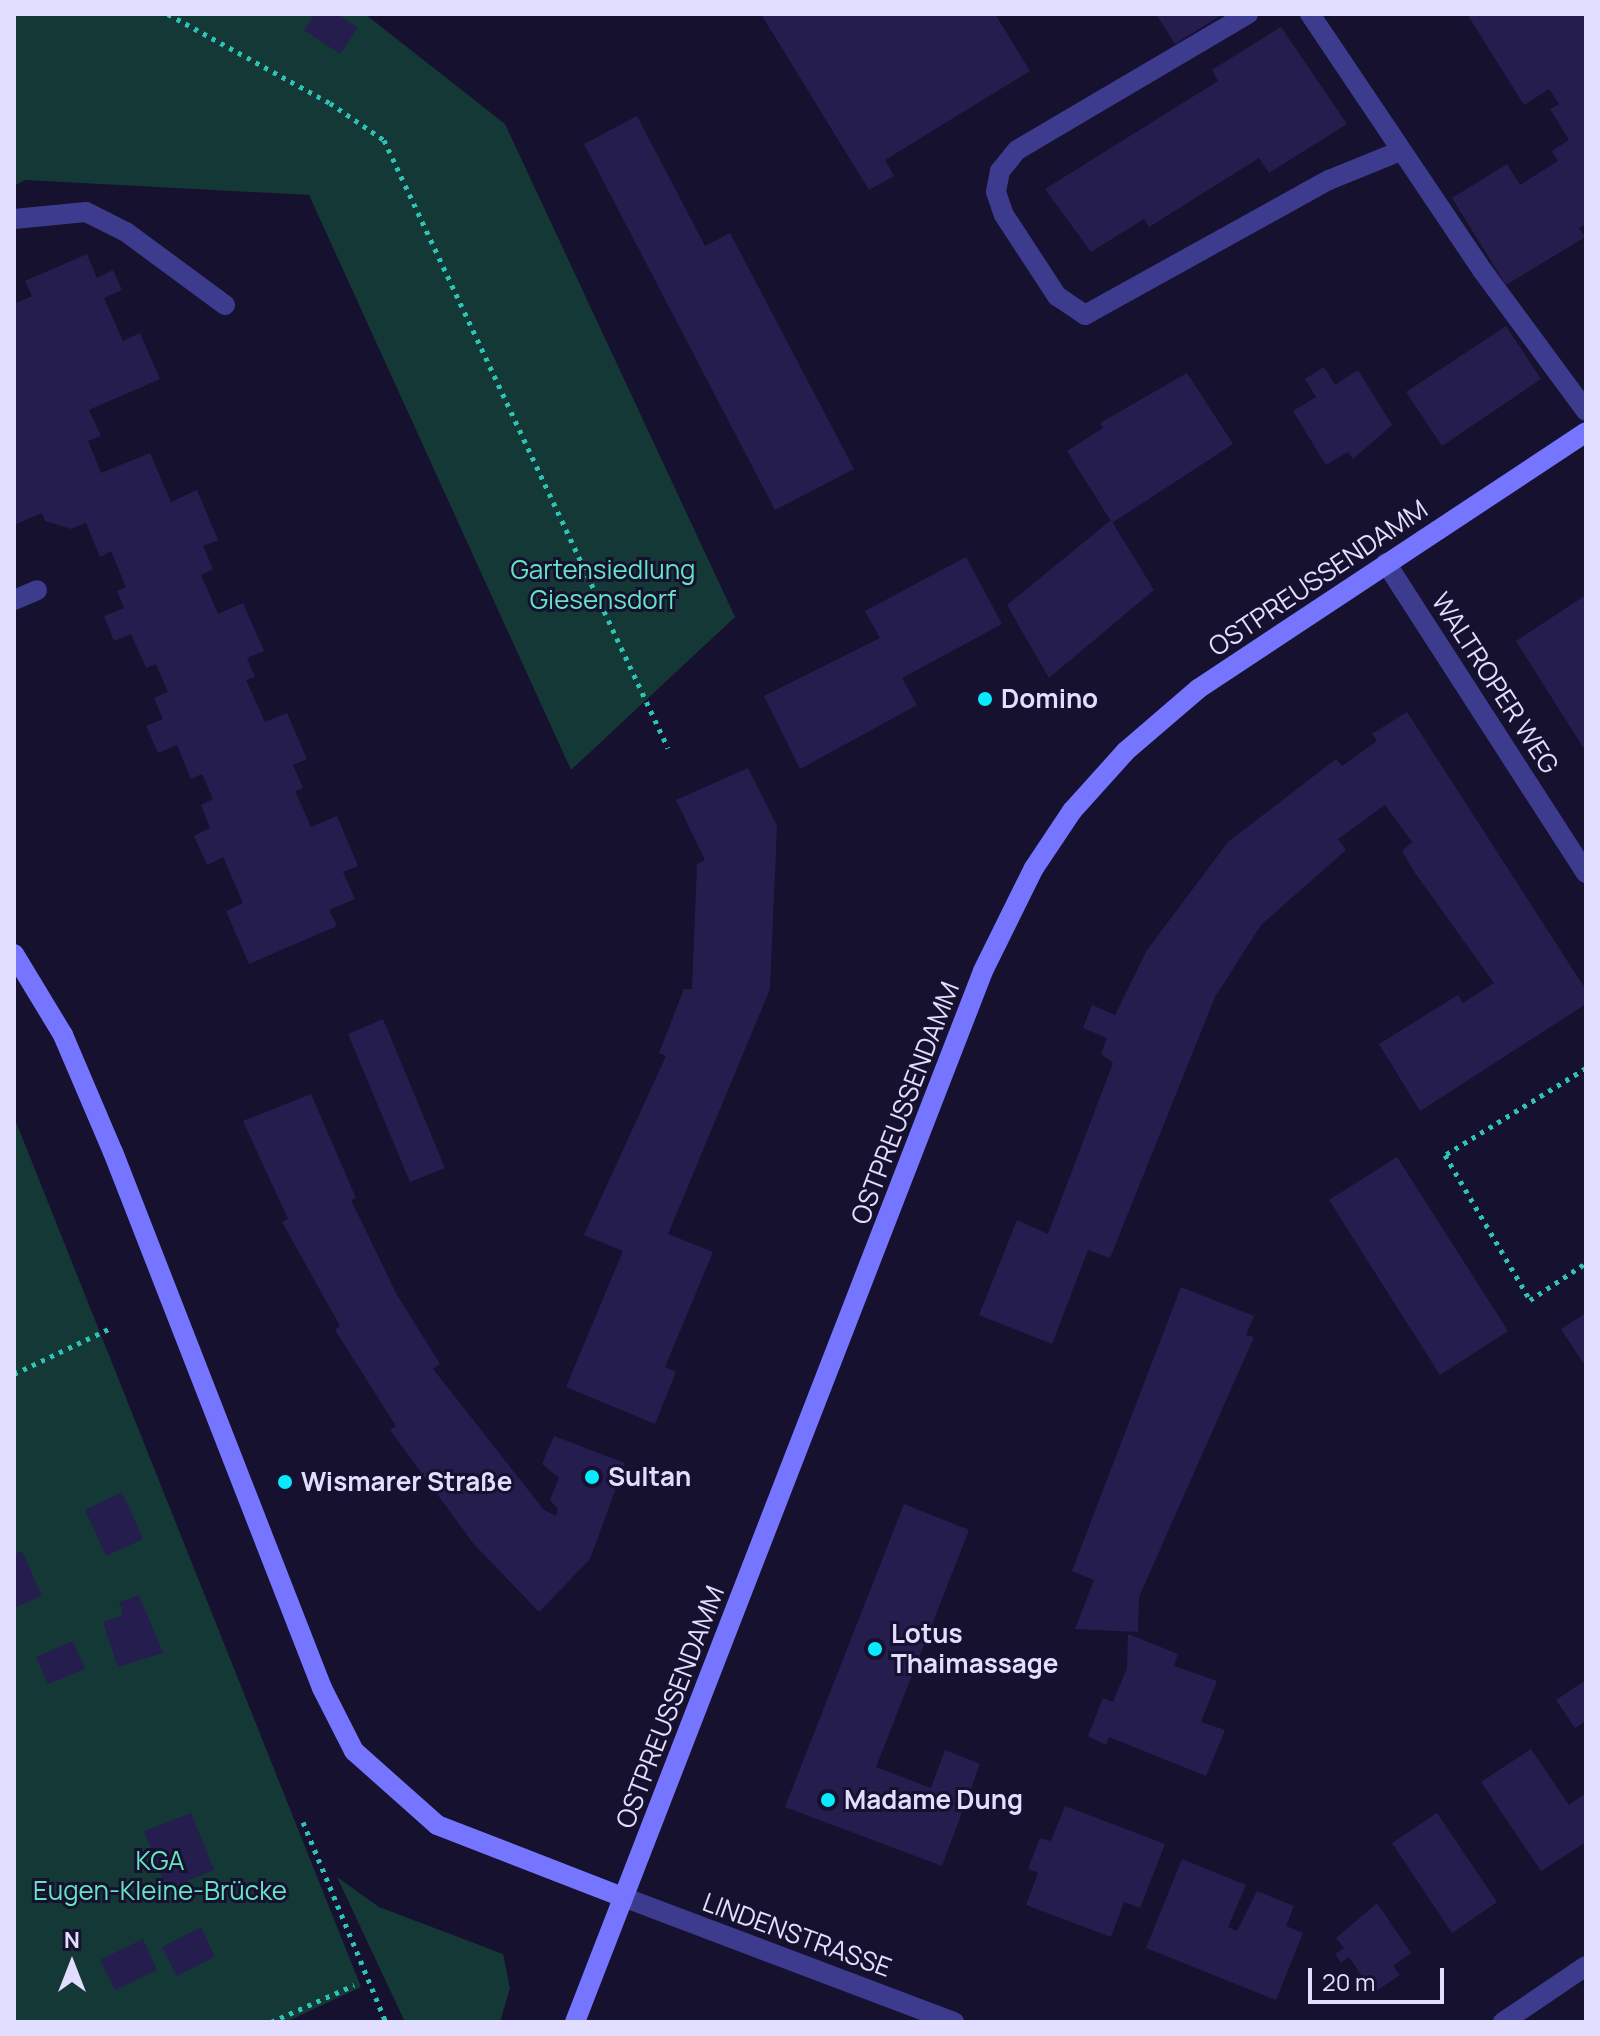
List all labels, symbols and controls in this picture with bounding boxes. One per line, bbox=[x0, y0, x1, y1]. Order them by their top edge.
street label: OSTPREUSSENDAMM bbox=[1203, 493, 1433, 663]
park label: Gartensiedlung Giesensdorf bbox=[511, 554, 695, 616]
street label: WALTROPER WEG bbox=[1425, 587, 1565, 779]
place label: Domino bbox=[1001, 683, 1098, 715]
marker: Domino bbox=[976, 690, 994, 708]
street label: OSTPREUSSENDAMM bbox=[844, 977, 966, 1229]
place label: Sultan bbox=[608, 1461, 691, 1493]
place label: Wismarer Straße bbox=[301, 1466, 512, 1498]
marker: Sultan bbox=[583, 1468, 601, 1486]
marker: Wismarer Straße bbox=[276, 1473, 294, 1491]
street label: OSTPREUSSENDAMM bbox=[609, 1581, 731, 1833]
place label: Lotus Thaimassage bbox=[891, 1618, 1058, 1680]
marker: Lotus Thaimassage bbox=[866, 1640, 884, 1658]
place label: Madame Dung bbox=[844, 1784, 1023, 1816]
marker: Madame Dung bbox=[819, 1791, 837, 1809]
park label: KGA Eugen-Kleine-Brücke bbox=[33, 1845, 287, 1906]
street label: LINDENSTRASSE bbox=[698, 1886, 896, 1984]
north arrow bbox=[32, 1924, 112, 2004]
text: N bbox=[64, 1925, 80, 1955]
scale bar bbox=[1312, 1952, 1448, 2002]
text: 20 m bbox=[1322, 1965, 1375, 1998]

